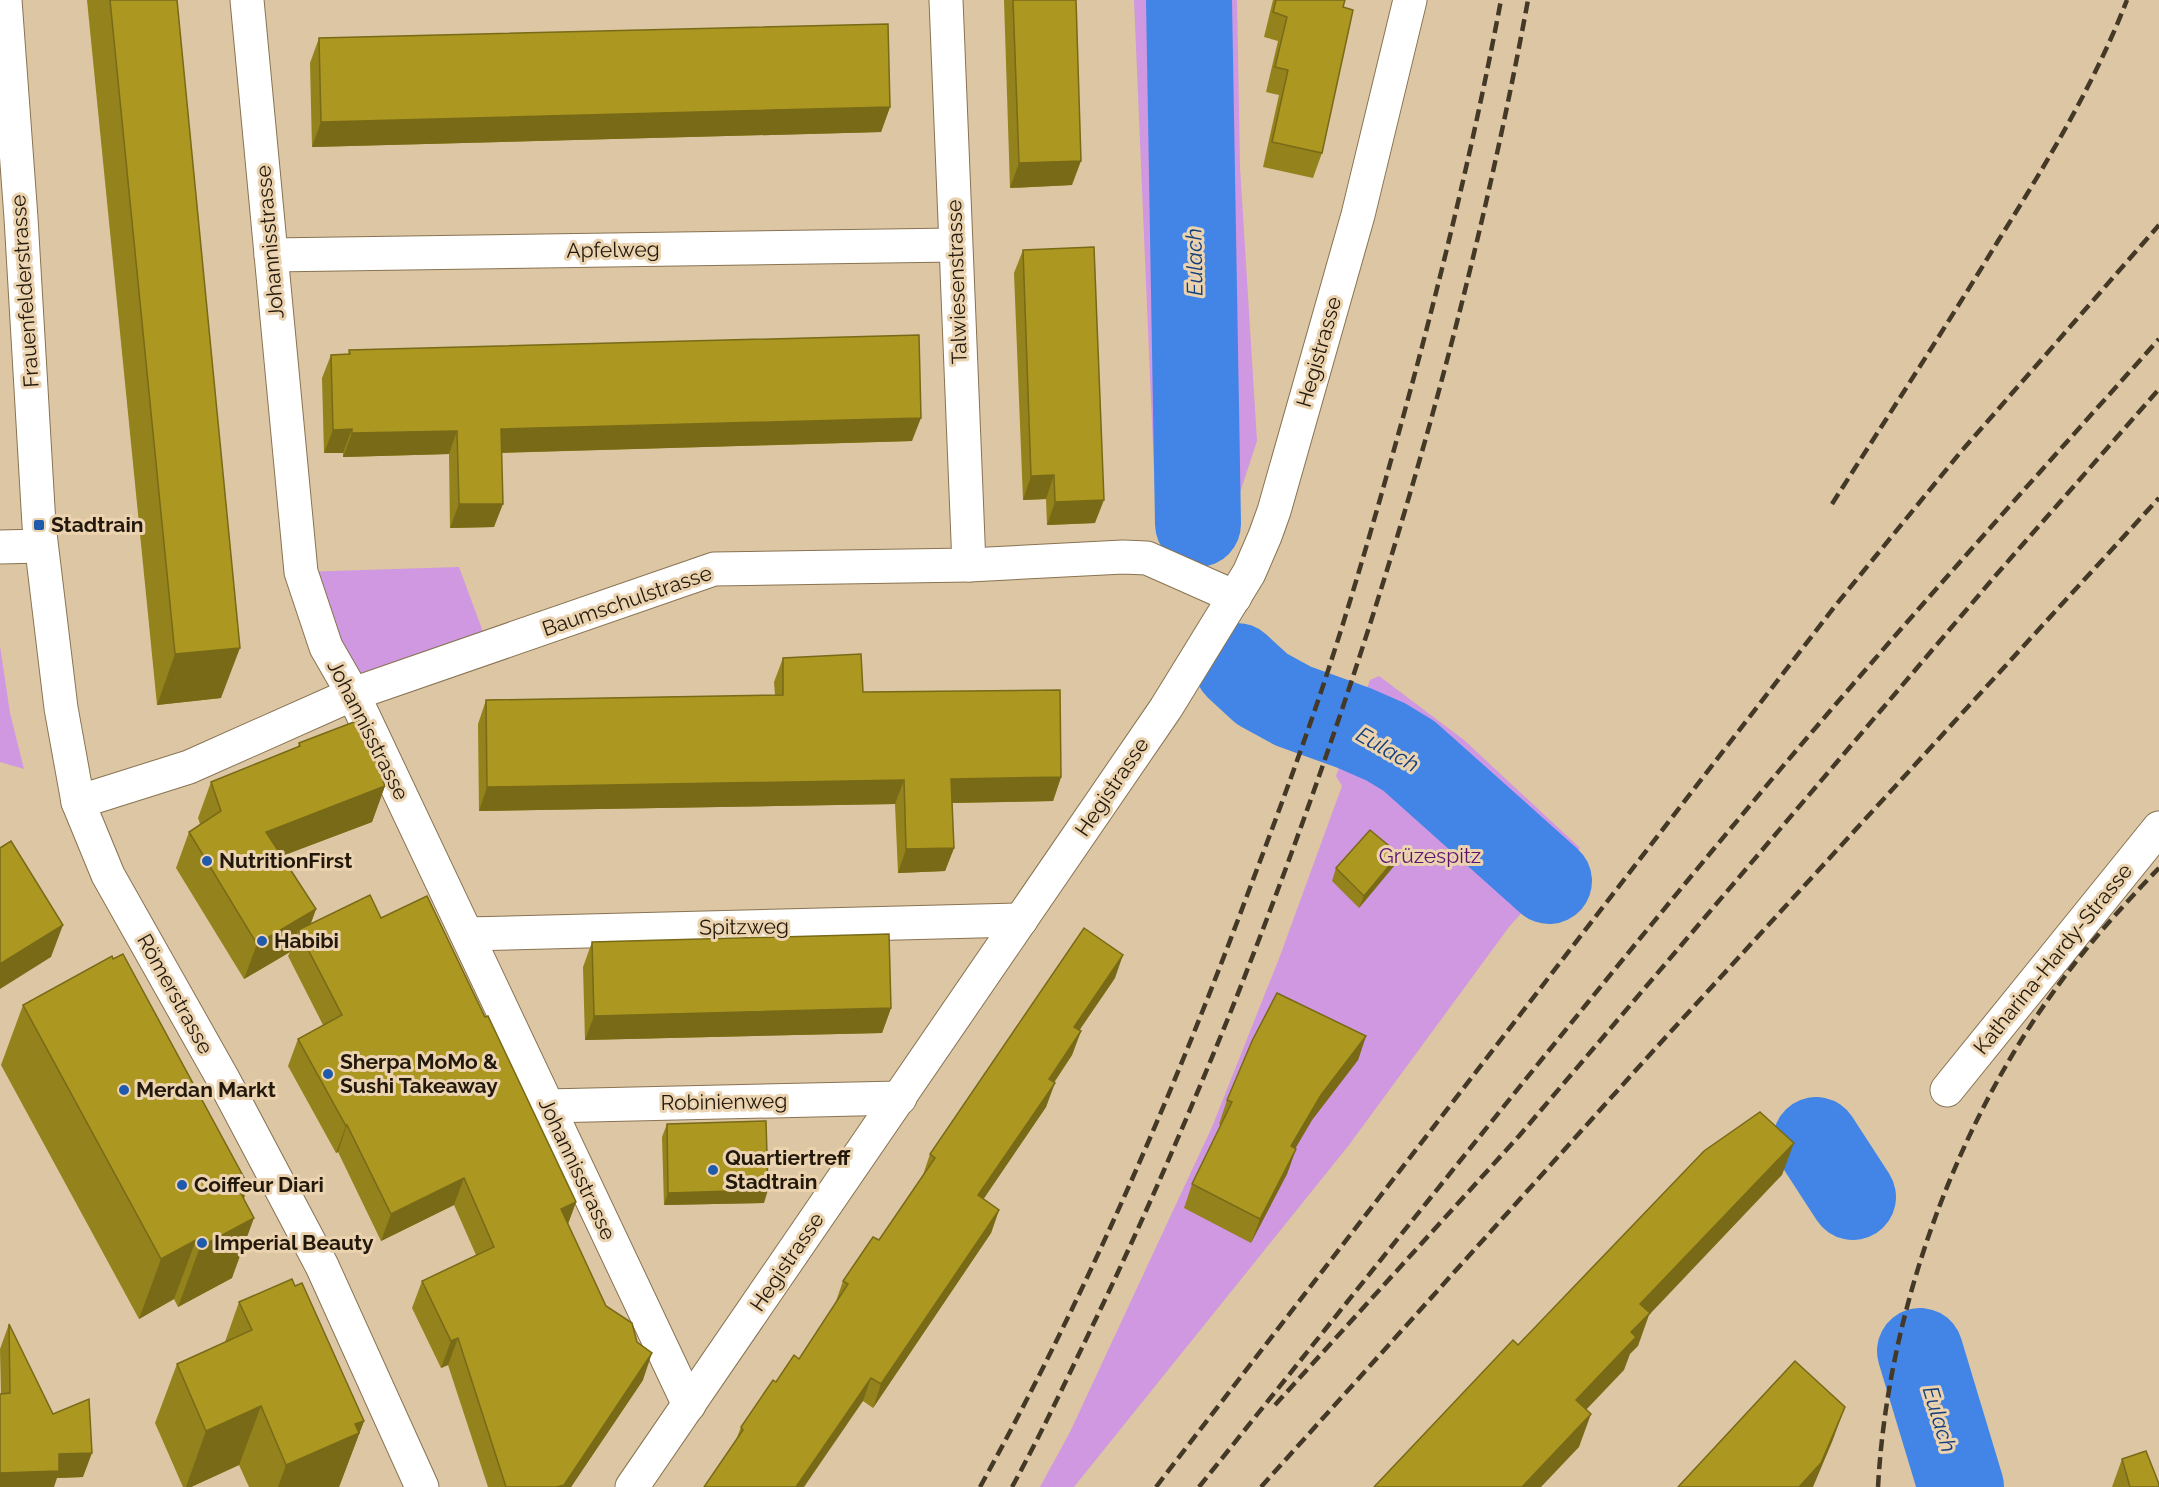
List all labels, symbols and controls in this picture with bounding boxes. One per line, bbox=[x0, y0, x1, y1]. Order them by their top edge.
street label: Johannisstrasse bbox=[250, 164, 289, 320]
street label: Frauenfelderstrasse bbox=[5, 194, 44, 388]
street label: Talwiesenstrasse bbox=[941, 199, 972, 365]
water label: Eulach bbox=[1180, 228, 1208, 296]
street label: Apfelweg bbox=[566, 236, 660, 263]
street label: Hegistrasse bbox=[1291, 294, 1346, 410]
place label: Stadtrain bbox=[51, 512, 143, 537]
marker: Stadtrain bbox=[32, 518, 46, 532]
street label: Baumschulstrasse bbox=[539, 560, 715, 641]
street label: Johannisstrasse bbox=[322, 656, 415, 804]
water label: Eulach bbox=[1352, 721, 1424, 777]
street label: Hegistrasse bbox=[1069, 733, 1154, 841]
park label: Grüzespitz bbox=[1379, 843, 1481, 868]
place label: NutritionFirst bbox=[219, 848, 352, 873]
marker: NutritionFirst bbox=[200, 854, 214, 868]
street label: Katharina-Hardy-Strasse bbox=[1968, 858, 2137, 1059]
street label: Spitzweg bbox=[699, 913, 789, 940]
place label: Habibi bbox=[274, 928, 339, 953]
street label: Römerstrasse bbox=[132, 929, 219, 1058]
marker: Habibi bbox=[255, 934, 269, 948]
place label: Sherpa MoMo & Sushi Takeaway bbox=[340, 1049, 498, 1098]
marker: Sherpa MoMo & Sushi Takeaway bbox=[321, 1067, 335, 1081]
place label: Merdan Markt bbox=[136, 1077, 276, 1102]
marker: Merdan Markt bbox=[117, 1083, 131, 1097]
street label: Robinienweg bbox=[661, 1088, 787, 1115]
street label: Johannisstrasse bbox=[534, 1094, 621, 1244]
place label: Quartiertreff Stadtrain bbox=[725, 1145, 851, 1194]
marker: Quartiertreff Stadtrain bbox=[706, 1163, 720, 1177]
place label: Coiffeur Diari bbox=[194, 1172, 324, 1197]
marker: Coiffeur Diari bbox=[175, 1178, 189, 1192]
street label: Hegistrasse bbox=[744, 1208, 829, 1316]
place label: Imperial Beauty bbox=[214, 1230, 374, 1255]
marker: Imperial Beauty bbox=[195, 1236, 209, 1250]
water label: Eulach bbox=[1918, 1383, 1962, 1455]

